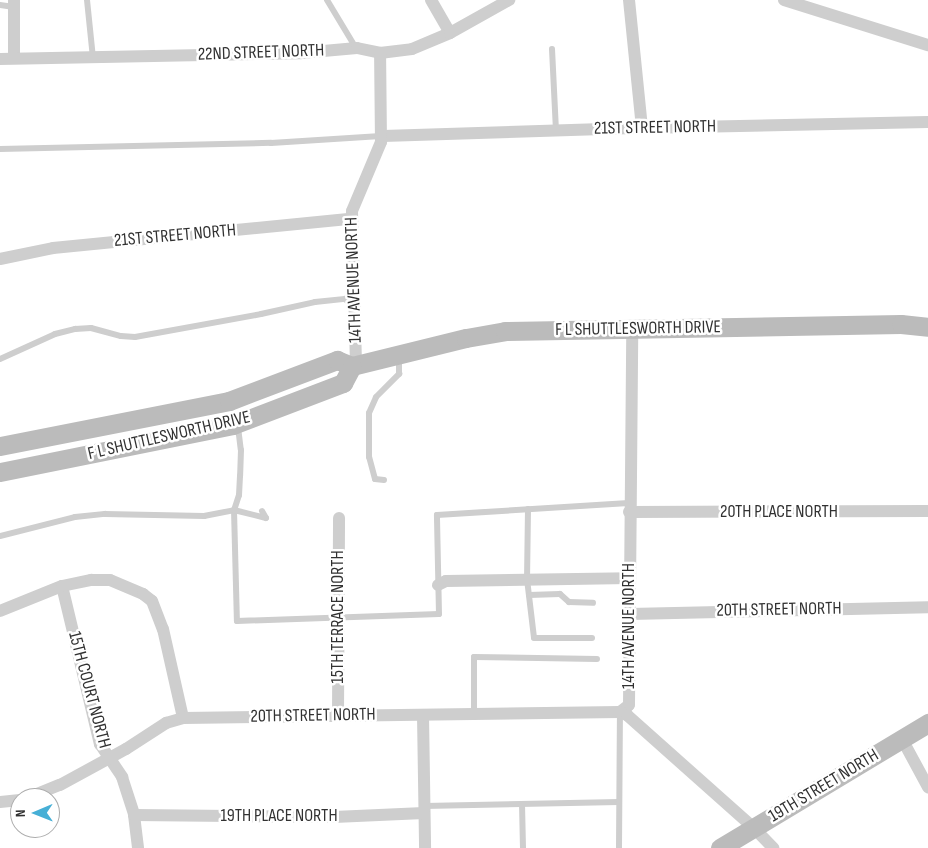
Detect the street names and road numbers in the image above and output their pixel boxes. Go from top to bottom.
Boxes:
street label: 22ND STREET NORTH [197,40,325,66]
street label: 21ST STREET NORTH [594,116,716,140]
street label: 14TH AVENUE NORTH [341,217,367,343]
street label: 21ST STREET NORTH [113,220,237,252]
street label: F L SHUTTLESWORTH DRIVE [555,317,721,341]
street label: F L SHUTTLESWORTH DRIVE [86,407,252,465]
street label: 20TH PLACE NORTH [720,501,838,523]
street label: 15TH TERRACE NORTH [327,550,349,684]
street label: 14TH AVENUE NORTH [618,563,640,689]
street label: 20TH STREET NORTH [716,598,842,622]
street label: 15TH COURT NORTH [63,629,115,751]
street label: 20TH STREET NORTH [250,704,376,728]
street label: 19TH STREET NORTH [765,745,883,827]
street label: 19TH PLACE NORTH [220,805,338,827]

